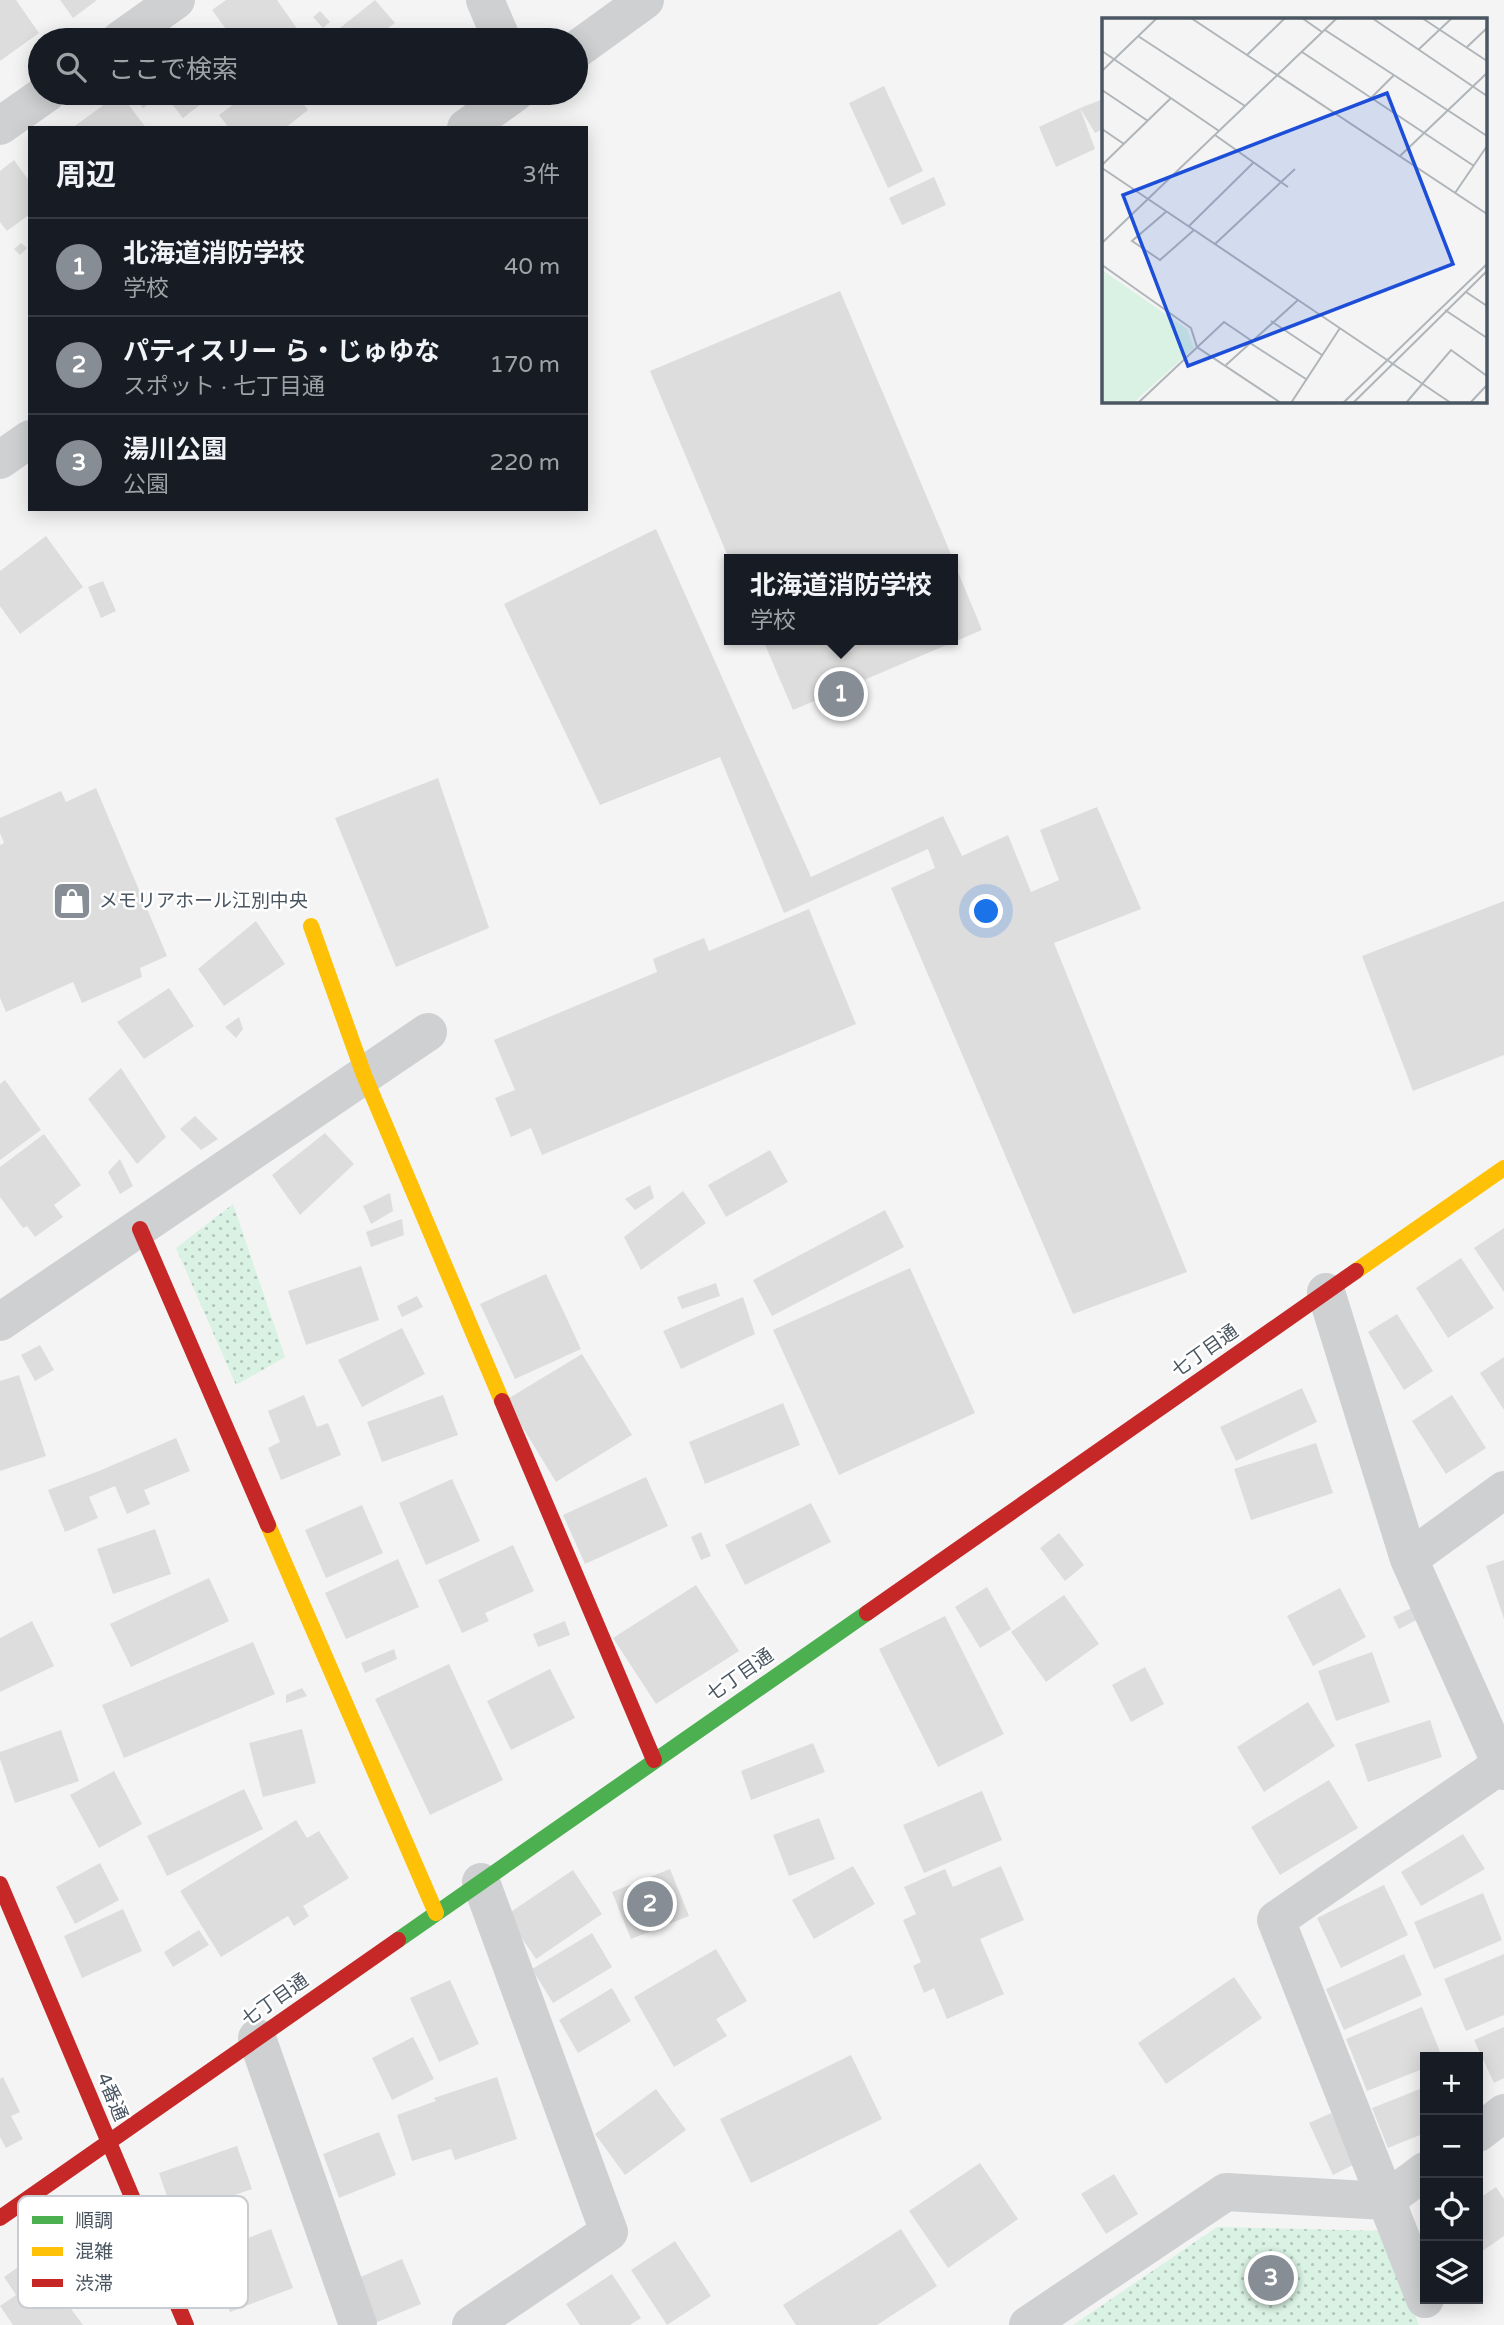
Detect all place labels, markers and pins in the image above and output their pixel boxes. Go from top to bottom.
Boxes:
pin: 1 [818,668,864,720]
shop icon: メモリアホール江別中央 [51,880,93,922]
place label: メモリアホール江別中央 [99,890,308,912]
pin: 2 [627,1878,673,1930]
pin: 3 [1248,2252,1294,2304]

